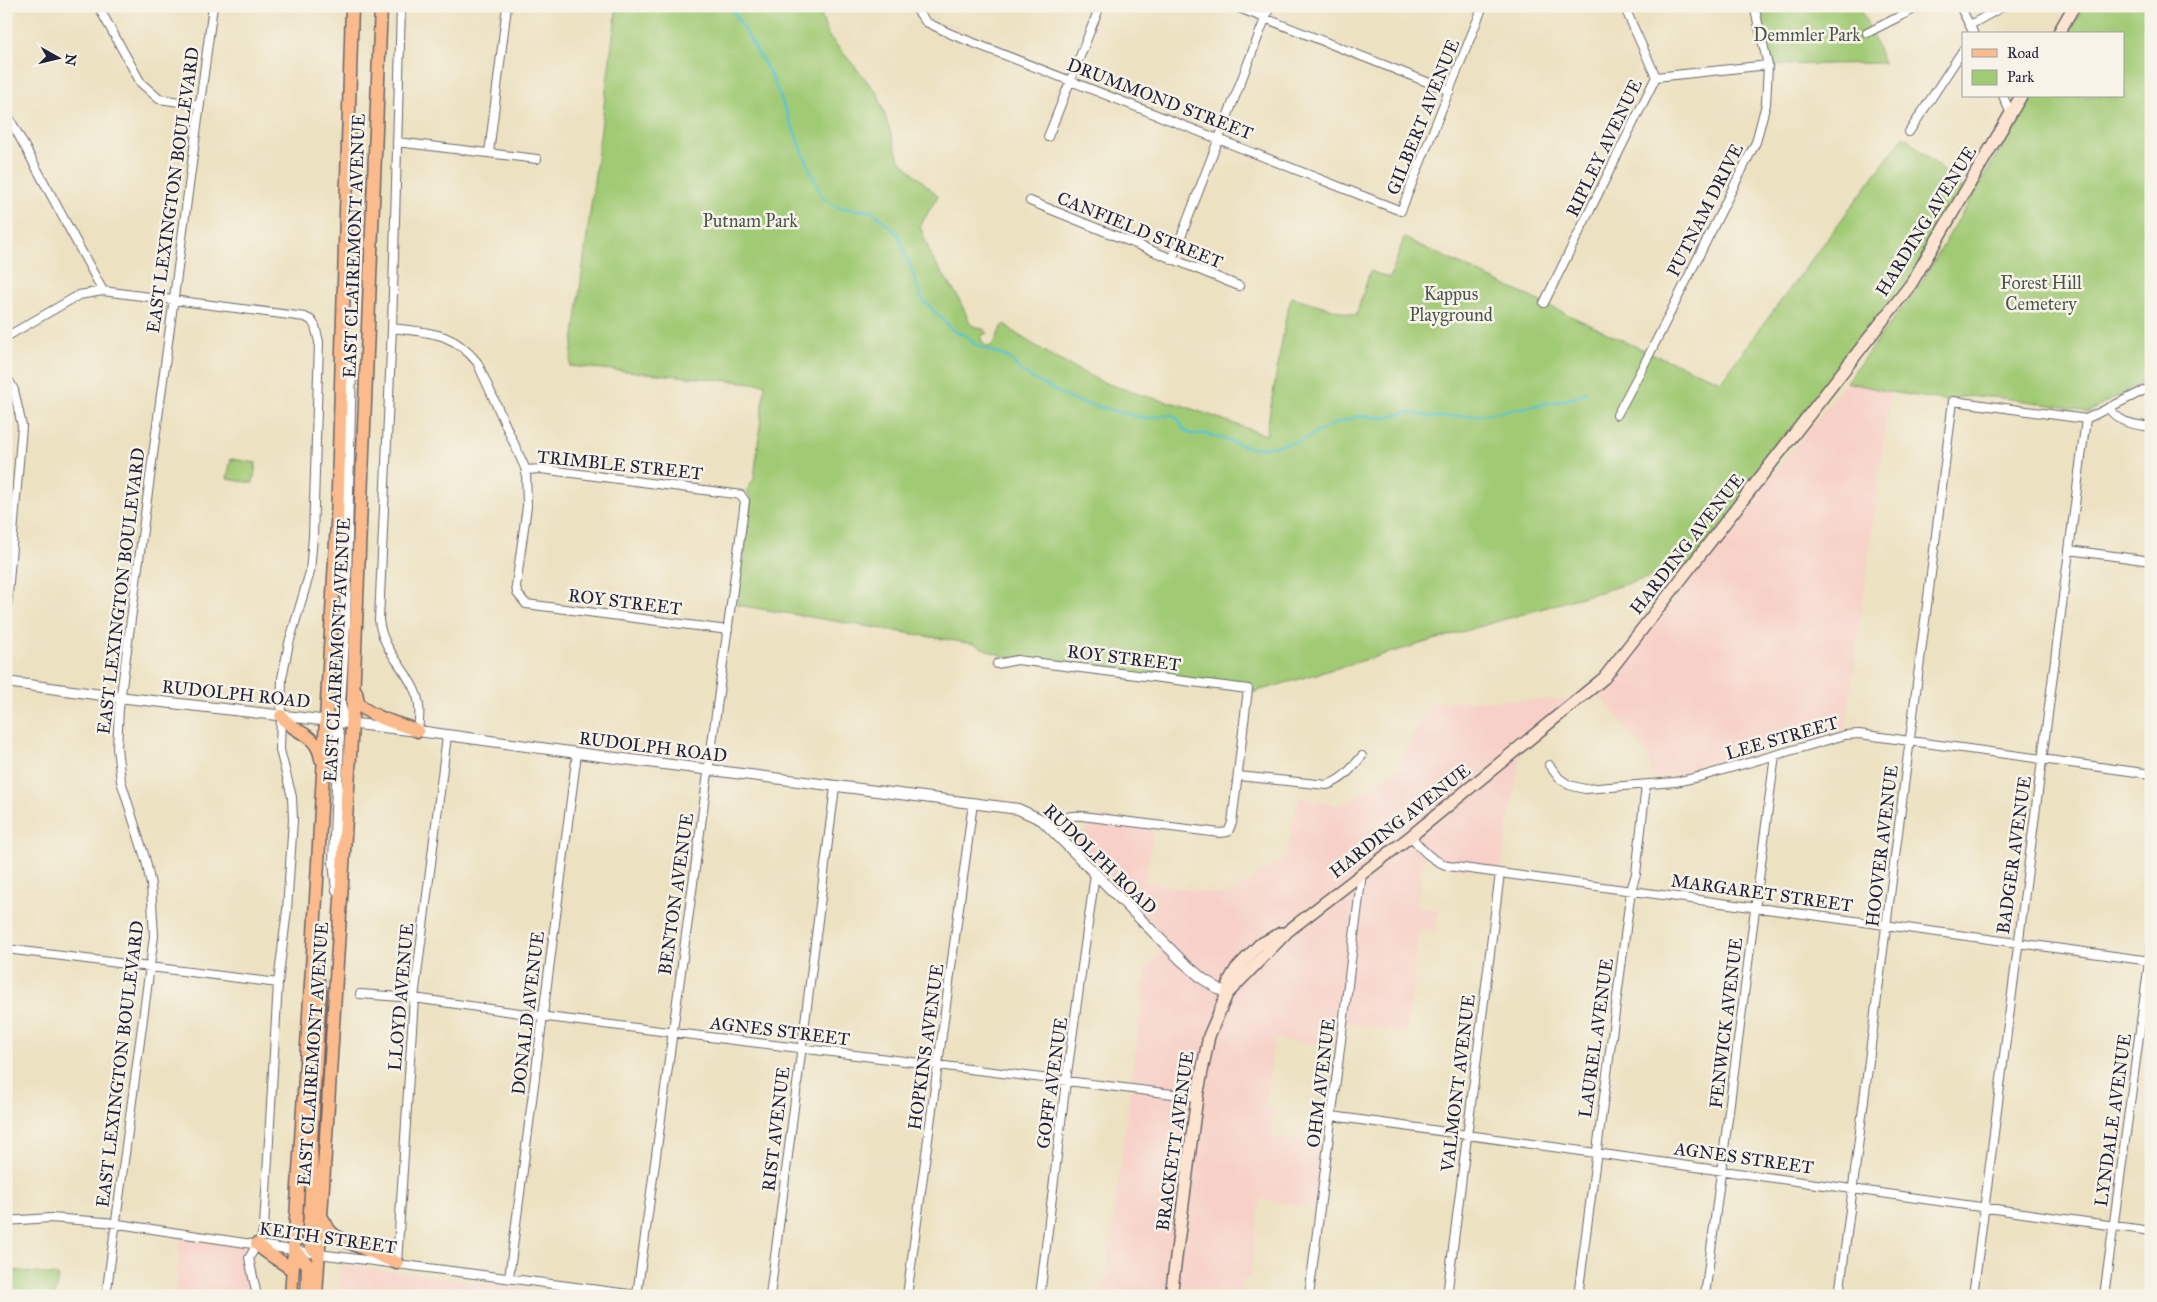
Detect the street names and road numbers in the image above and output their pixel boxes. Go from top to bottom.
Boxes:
street label: GILBERT AVENUE [1382,36,1464,198]
street label: EAST LEXINGTON BOULEVARD [142,46,204,334]
street label: DRUMMOND STREET [1064,53,1256,145]
street label: RIPLEY AVENUE [1561,75,1647,221]
street label: EAST CLAIREMONT AVENUE [338,113,370,379]
street label: PUTNAM DRIVE [1662,140,1748,280]
street label: HARDING AVENUE [1871,142,1981,300]
street label: CANFIELD STREET [1054,187,1226,273]
street label: TRIMBLE STREET [536,445,704,485]
street label: EAST LEXINGTON BOULEVARD [92,446,150,736]
street label: HARDING AVENUE [1625,469,1749,619]
street label: EAST CLAIREMONT AVENUE [319,517,355,783]
street label: ROY STREET [567,584,683,620]
street label: ROY STREET [1066,640,1182,676]
street label: RUDOLPH ROAD [161,675,311,713]
street label: LEE STREET [1723,711,1841,765]
street label: RUDOLPH ROAD [578,727,728,767]
street label: HARDING AVENUE [1325,759,1475,883]
street label: HOOVER AVENUE [1861,764,1903,928]
street label: BADGER AVENUE [1992,774,2036,935]
street label: RUDOLPH ROAD [1039,799,1161,919]
street label: BENTON AVENUE [654,811,698,976]
street label: MARGARET STREET [1670,869,1854,917]
street label: EAST LEXINGTON BOULEVARD [91,919,149,1209]
street label: EAST CLAIREMONT AVENUE [293,921,333,1187]
street label: LLOYD AVENUE [384,922,418,1072]
street label: DONALD AVENUE [507,930,549,1096]
street label: FENWICK AVENUE [1705,936,1747,1110]
street label: LAUREL AVENUE [1574,957,1618,1119]
street label: HOPKINS AVENUE [903,962,949,1132]
street label: VALMONT AVENUE [1436,993,1480,1174]
street label: AGNES STREET [708,1011,851,1050]
street label: GOFF AVENUE [1032,1016,1072,1150]
street label: OHM AVENUE [1302,1017,1340,1149]
street label: LYNDALE AVENUE [2090,1032,2136,1208]
street label: BRACKETT AVENUE [1151,1050,1199,1232]
street label: RIST AVENUE [757,1065,795,1193]
street label: AGNES STREET [1672,1137,1815,1179]
street label: KEITH STREET [258,1217,398,1259]

